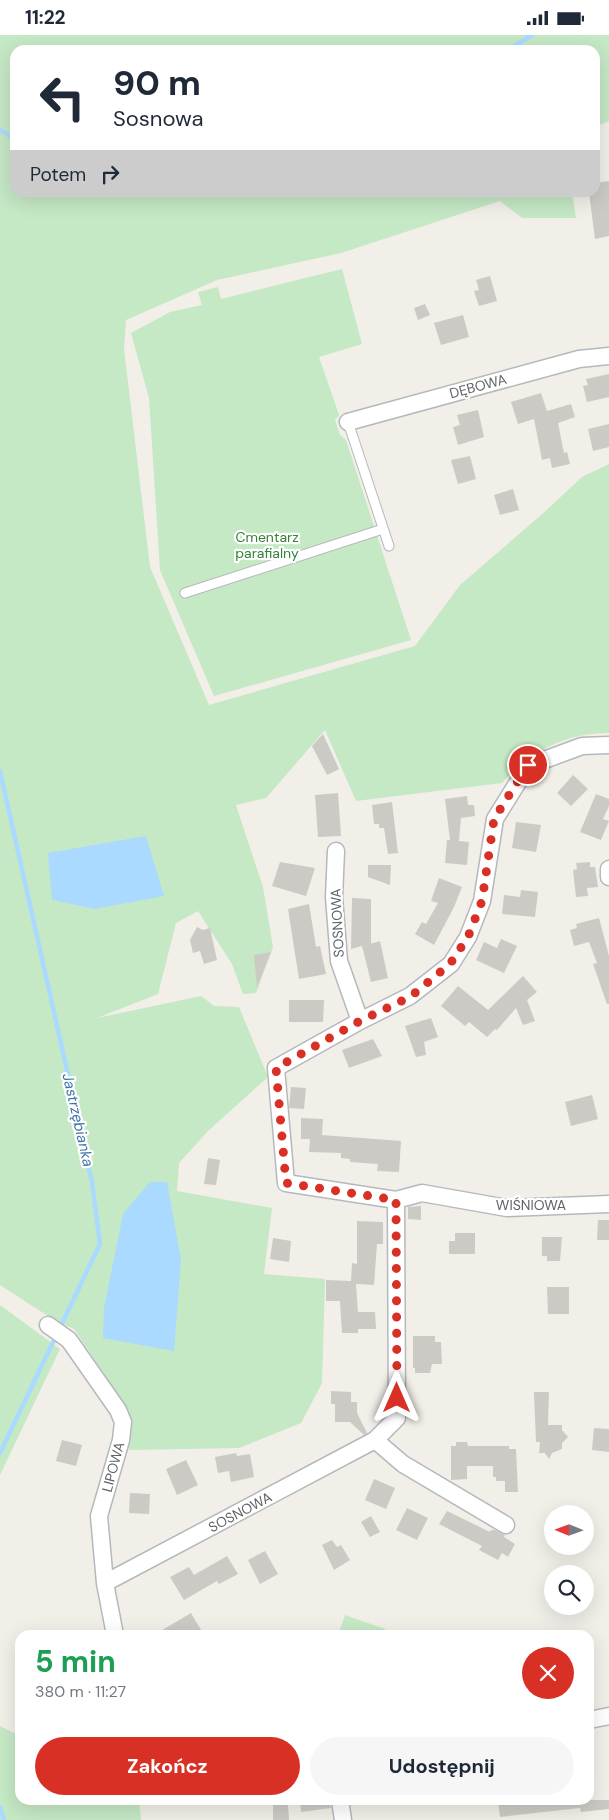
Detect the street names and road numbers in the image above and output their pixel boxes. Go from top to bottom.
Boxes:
street label: DĘBOWA [447,370,509,402]
street label: SOSNOWA [326,888,348,958]
street label: WIŚNIOWA [496,1196,566,1214]
street label: LIPOWA [98,1440,128,1494]
street label: SOSNOWA [205,1488,275,1536]

